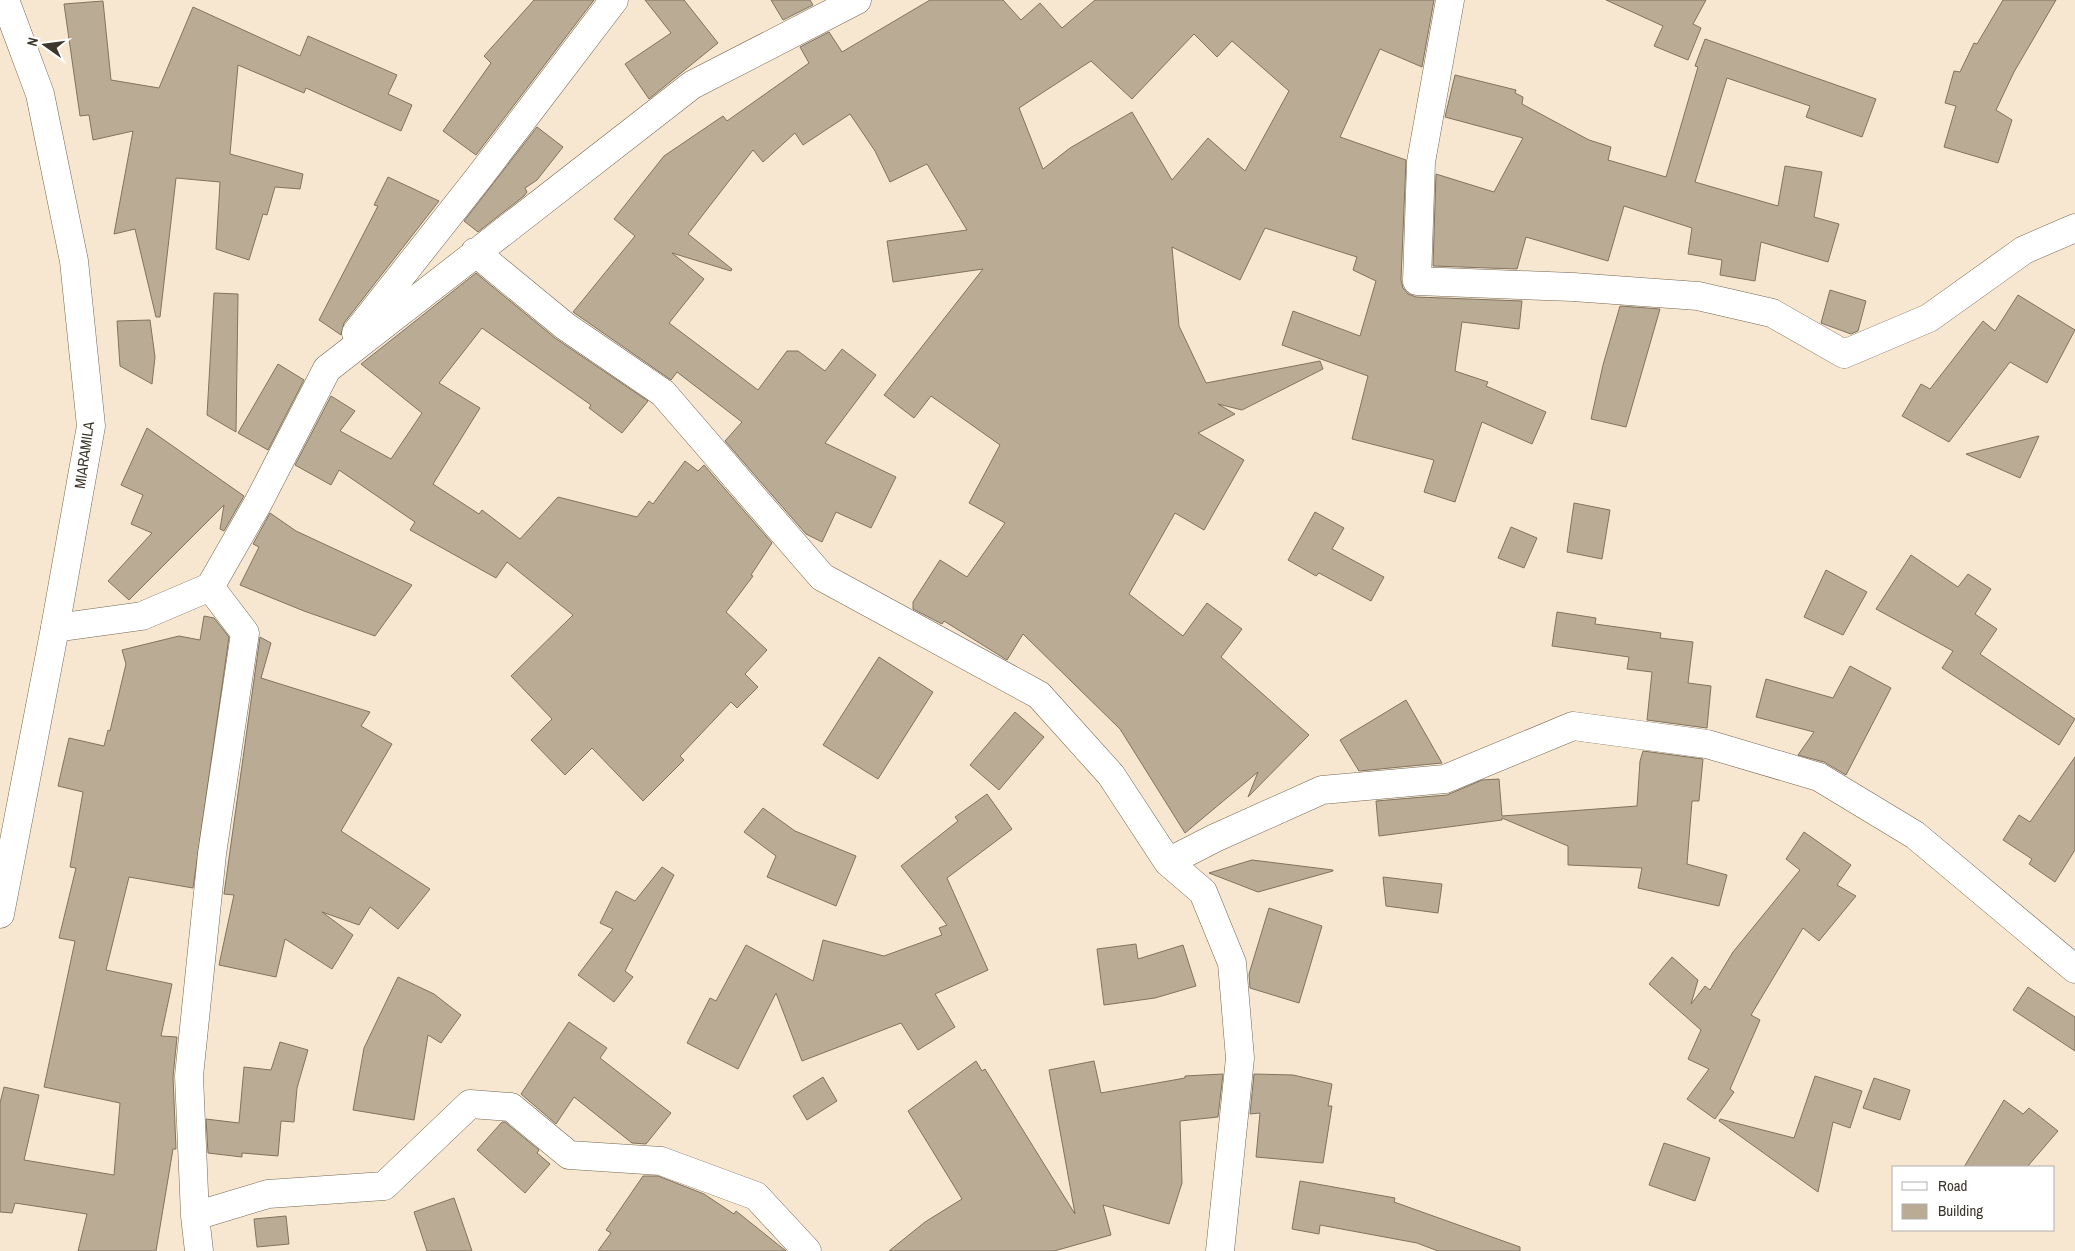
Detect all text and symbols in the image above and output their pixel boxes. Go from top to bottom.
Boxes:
north arrow [20,20,70,70]
text: N [23,36,42,48]
street label: MIARAMILA [69,419,99,490]
legend [1892,1166,2055,1231]
text: Road [1938,1175,1967,1196]
text: Building [1938,1200,1983,1221]

